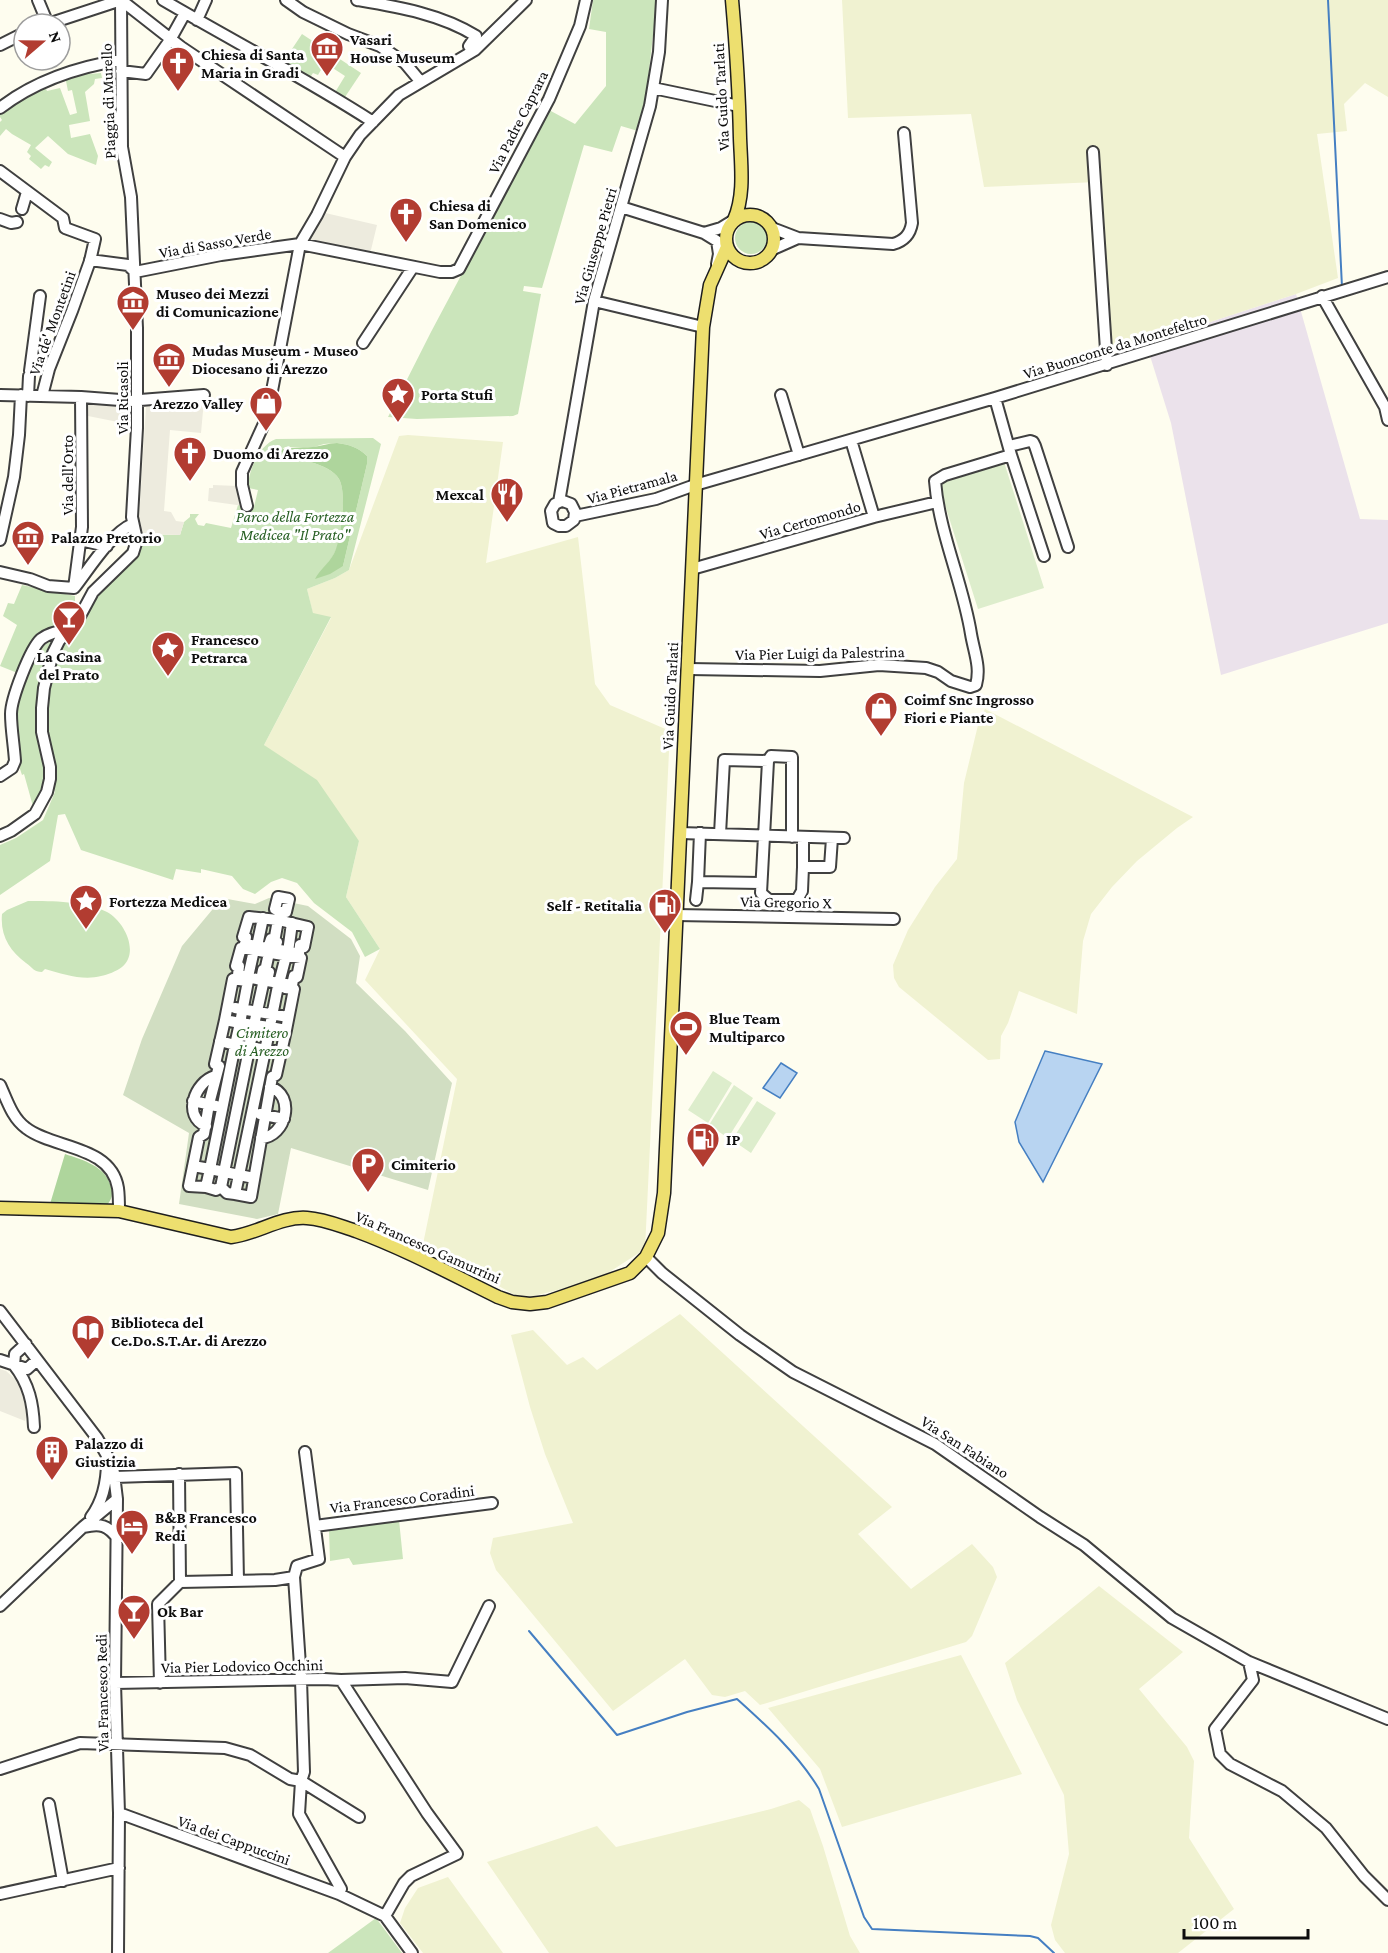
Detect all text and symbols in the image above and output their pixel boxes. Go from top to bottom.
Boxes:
north arrow [12,12,72,72]
text: N [46,29,66,45]
museum icon: Vasari House Museum [309,30,345,77]
place label: Vasari House Museum [349,31,455,66]
street label: Piaggia di Murello [97,43,120,159]
street label: Via Guido Tarlati [710,43,732,151]
church icon: Chiesa di Santa Maria in Gradi [160,45,196,92]
place label: Chiesa di Santa Maria in Gradi [201,46,305,81]
street label: Via Padre Caprara [485,67,552,177]
street label: Via Giuseppe Pietri [570,186,621,307]
church icon: Chiesa di San Domenico [388,196,424,243]
place label: Chiesa di San Domenico [429,197,527,232]
street label: Via di Sasso Verde [158,225,272,261]
street label: Via de' Montetini [25,268,79,378]
museum icon: Museo dei Mezzi di Comunicazione [115,284,151,331]
place label: Museo dei Mezzi di Comunicazione [156,285,279,320]
street label: Via Buonconte da Montefeltro [1021,310,1209,382]
museum icon: Mudas Museum - Museo Diocesano di Arezzo [151,341,187,388]
place label: Mudas Museum - Museo Diocesano di Arezzo [192,342,358,377]
street label: Via Ricasoli [114,361,131,435]
place icon: Porta Stufi [380,376,416,423]
shop icon: Arezzo Valley [248,385,284,432]
place label: Porta Stufi [421,386,494,403]
place label: Arezzo Valley [152,395,243,412]
street label: Via dell'Orto [59,435,76,515]
church icon: Duomo di Arezzo [172,435,208,482]
place label: Duomo di Arezzo [213,445,329,462]
street label: Via Pietramala [585,467,680,507]
restaurant icon: Mexcal [489,476,525,523]
place label: Mexcal [436,486,484,503]
street label: Via Certomondo [757,497,863,543]
park label: Parco della Fortezza Medicea "Il Prato" [236,508,355,543]
museum icon: Palazzo Pretorio [10,519,46,566]
place label: Palazzo Pretorio [51,529,162,546]
bar icon: La Casina del Prato [51,599,87,646]
place icon: Francesco Petrarca [150,630,186,677]
place label: Francesco Petrarca [191,631,259,666]
street label: Via Guido Tarlati [659,642,681,750]
street label: Via Pier Luigi da Palestrina [735,643,906,664]
place label: La Casina del Prato [36,648,102,683]
shop icon: Coimf Snc Ingrosso Fiori e Piante [863,690,899,737]
place label: Coimf Snc Ingrosso Fiori e Piante [904,691,1034,726]
place icon: Fortezza Medicea [68,883,104,930]
fuel station icon: Self - Retitalia [647,887,683,934]
place label: Fortezza Medicea [109,893,227,910]
street label: Via Gregorio X [740,893,833,912]
place label: Self - Retitalia [547,897,642,914]
sports icon: Blue Team Multiparco [668,1009,704,1056]
place label: Blue Team Multiparco [709,1010,785,1045]
park label: Cimitero di Arezzo [235,1024,289,1059]
fuel station icon: IP [685,1121,721,1168]
place label: IP [726,1131,740,1148]
parking icon: Cimiterio [350,1146,386,1193]
place label: Cimiterio [391,1156,456,1173]
street label: Via Francesco Gamurrini [353,1207,503,1287]
library icon: Biblioteca del Ce.Do.S.T.Ar. di Arezzo [70,1313,106,1360]
place label: Biblioteca del Ce.Do.S.T.Ar. di Arezzo [111,1314,267,1349]
street label: Via San Fabiano [918,1412,1012,1482]
building icon: Palazzo di Giustizia [34,1434,70,1481]
place label: Palazzo di Giustizia [75,1435,144,1470]
street label: Via Francesco Coradini [329,1482,475,1516]
hotel icon: B&B Francesco Redi [114,1508,150,1555]
place label: B&B Francesco Redi [155,1509,257,1544]
bar icon: Ok Bar [116,1593,152,1640]
place label: Ok Bar [157,1603,204,1620]
street label: Via Francesco Redi [92,1634,112,1752]
street label: Via Pier Lodovico Occhini [161,1656,323,1676]
street label: Via dei Cappuccini [175,1812,292,1869]
scale bar [1184,1902,1308,1940]
text: 100 m [1193,1913,1238,1933]

